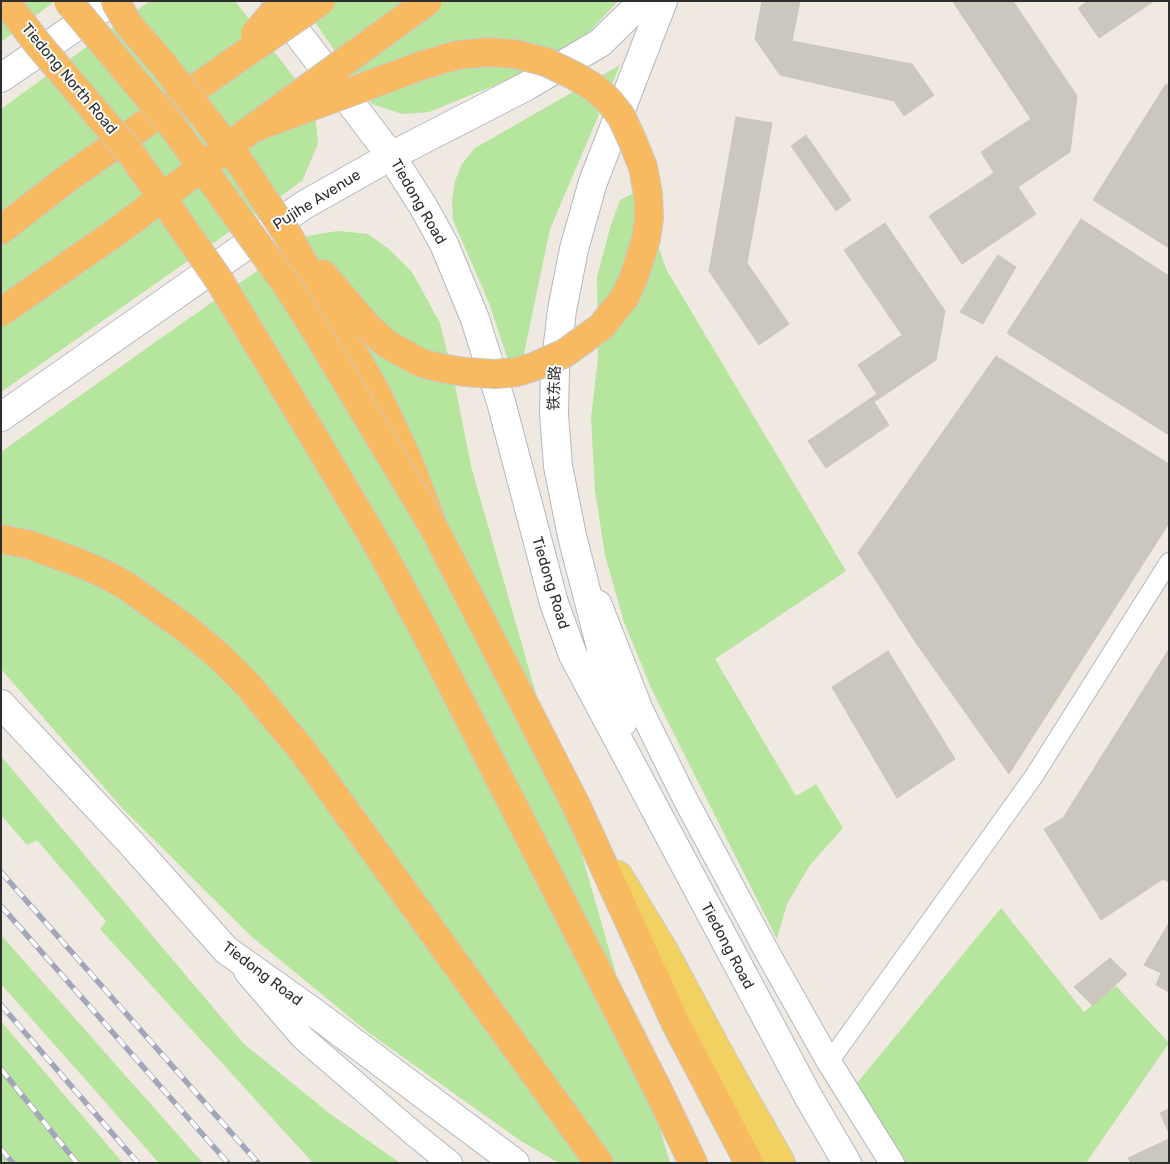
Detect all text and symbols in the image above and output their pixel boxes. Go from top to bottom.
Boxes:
street label: Tiedong North Road [17,20,121,138]
street label: Tiedong Road [386,156,450,248]
street label: Pujihe Avenue [270,166,364,234]
street label: 铁东路 [545,365,565,411]
street label: Tiedong Road [527,535,573,631]
street label: Tiedong Road [697,900,757,992]
street label: Tiedong Road [218,938,306,1010]

